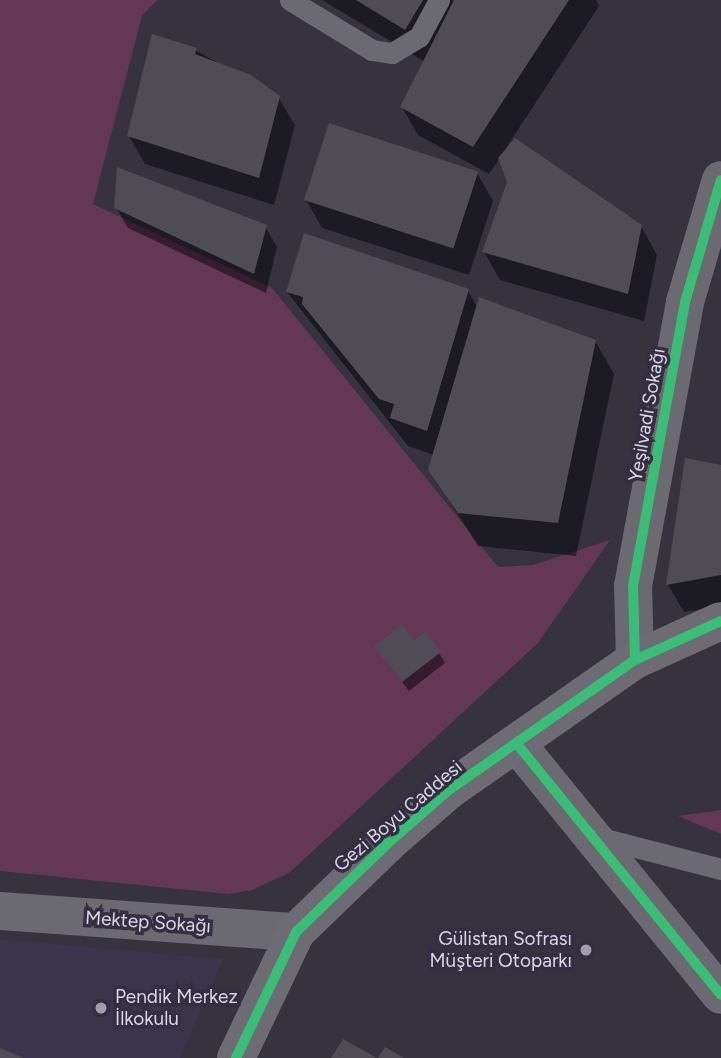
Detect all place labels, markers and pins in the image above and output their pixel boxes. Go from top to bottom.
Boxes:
place label: Gülistan Sofrası Müşteri Otoparkı [430,928,572,972]
marker: Gülistan Sofrası Müşteri Otoparkı [578,942,594,958]
place label: Pendik Merkez İlkokulu [115,986,238,1030]
marker: Pendik Merkez İlkokulu [93,1000,109,1016]

